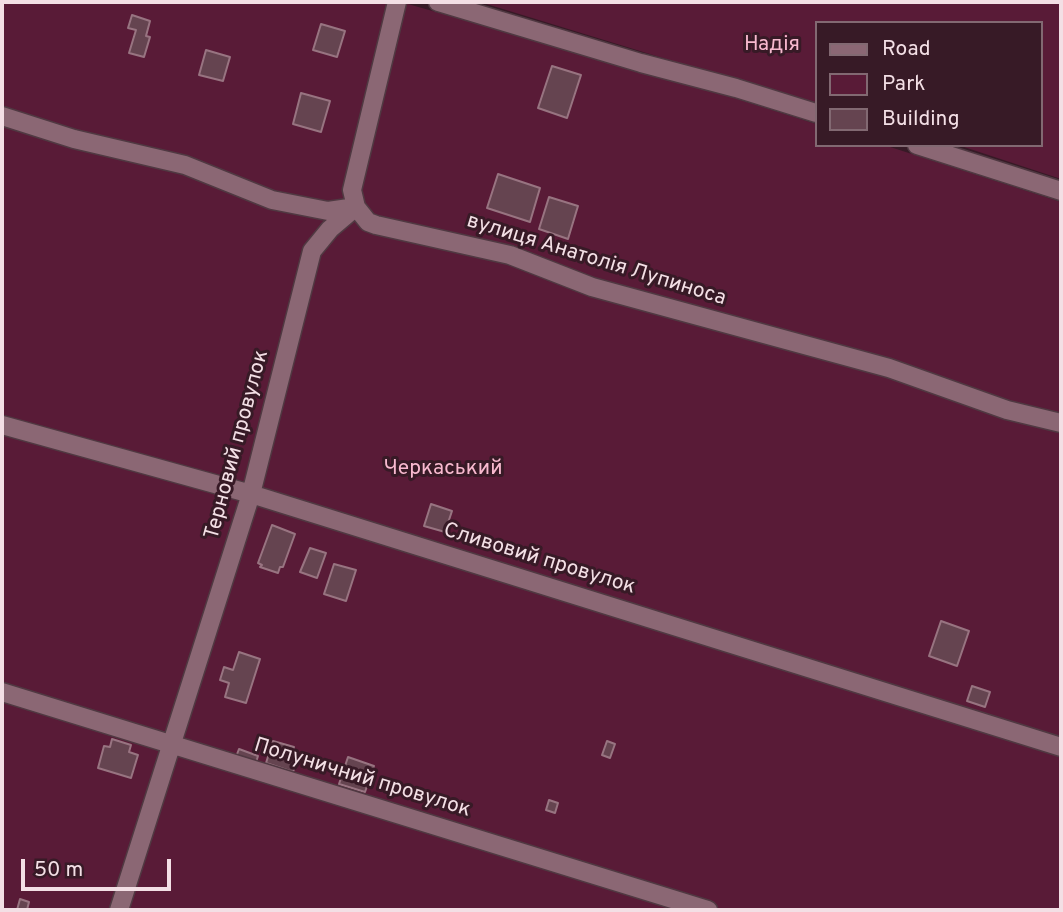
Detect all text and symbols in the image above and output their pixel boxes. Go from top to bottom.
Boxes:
legend [814,21,1042,147]
park label: Надія [744,33,800,59]
text: Road [882,36,931,63]
text: Park [882,71,925,98]
text: Building [882,106,960,133]
street label: вулиця Анатолія Лупиноса [463,210,729,312]
street label: Терновий провулок [201,348,275,542]
park label: Черкаський [383,457,503,483]
street label: Сливовий провулок [440,519,638,601]
street label: Полуничний провулок [251,734,473,824]
scale bar [24,846,175,890]
text: 50 m [34,857,83,884]

